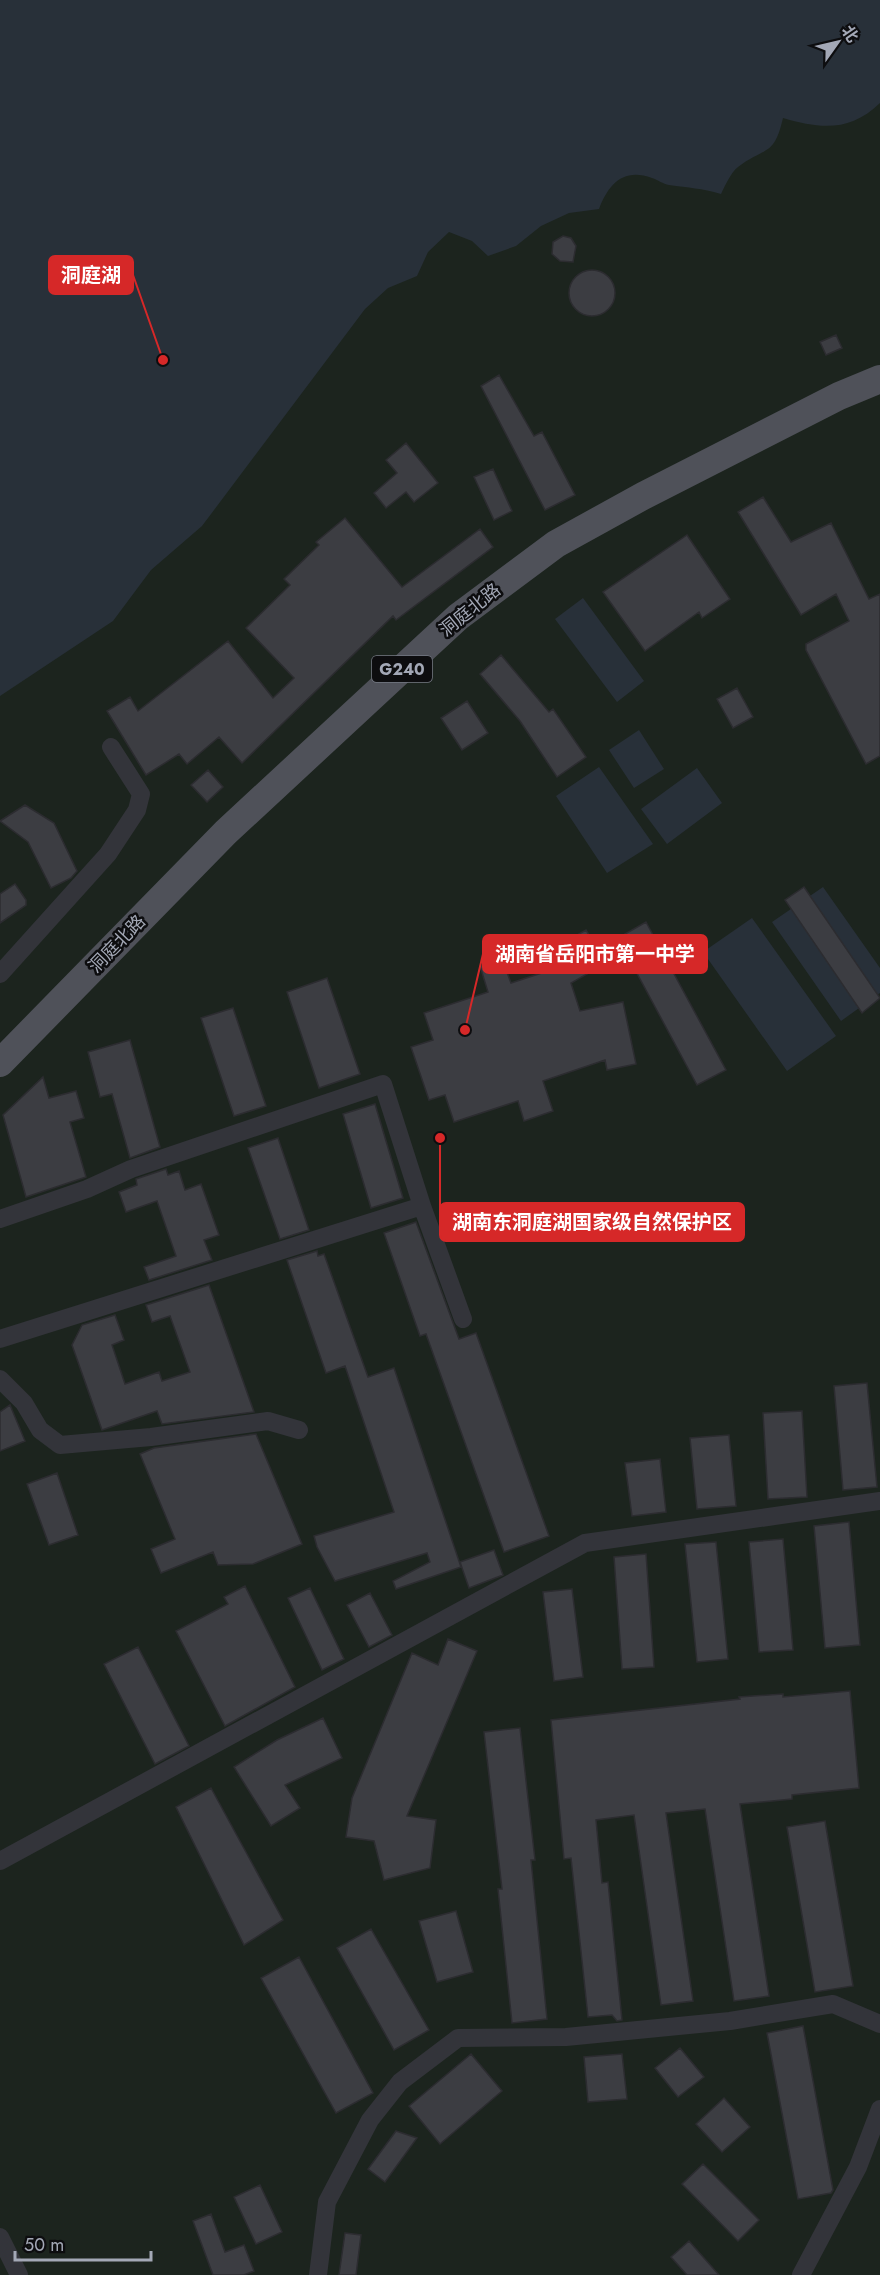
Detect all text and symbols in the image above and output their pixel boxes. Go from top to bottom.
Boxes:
north arrow [808,12,868,72]
text: 北 [836,21,864,47]
callout: 洞庭湖 [49,256,133,294]
text: 洞庭湖 [61,261,121,290]
street label: 洞庭北路 [434,577,506,643]
road number: G240 [372,656,432,682]
street label: 洞庭北路 [83,909,151,979]
callout: 湖南省岳阳市第一中学 [483,935,707,973]
text: 湖南省岳阳市第一中学 [495,940,695,969]
callout: 湖南东洞庭湖国家级自然保护区 [440,1203,744,1241]
text: 湖南东洞庭湖国家级自然保护区 [452,1208,732,1237]
scale bar [15,2224,152,2262]
text: 50 m [24,2232,64,2258]

